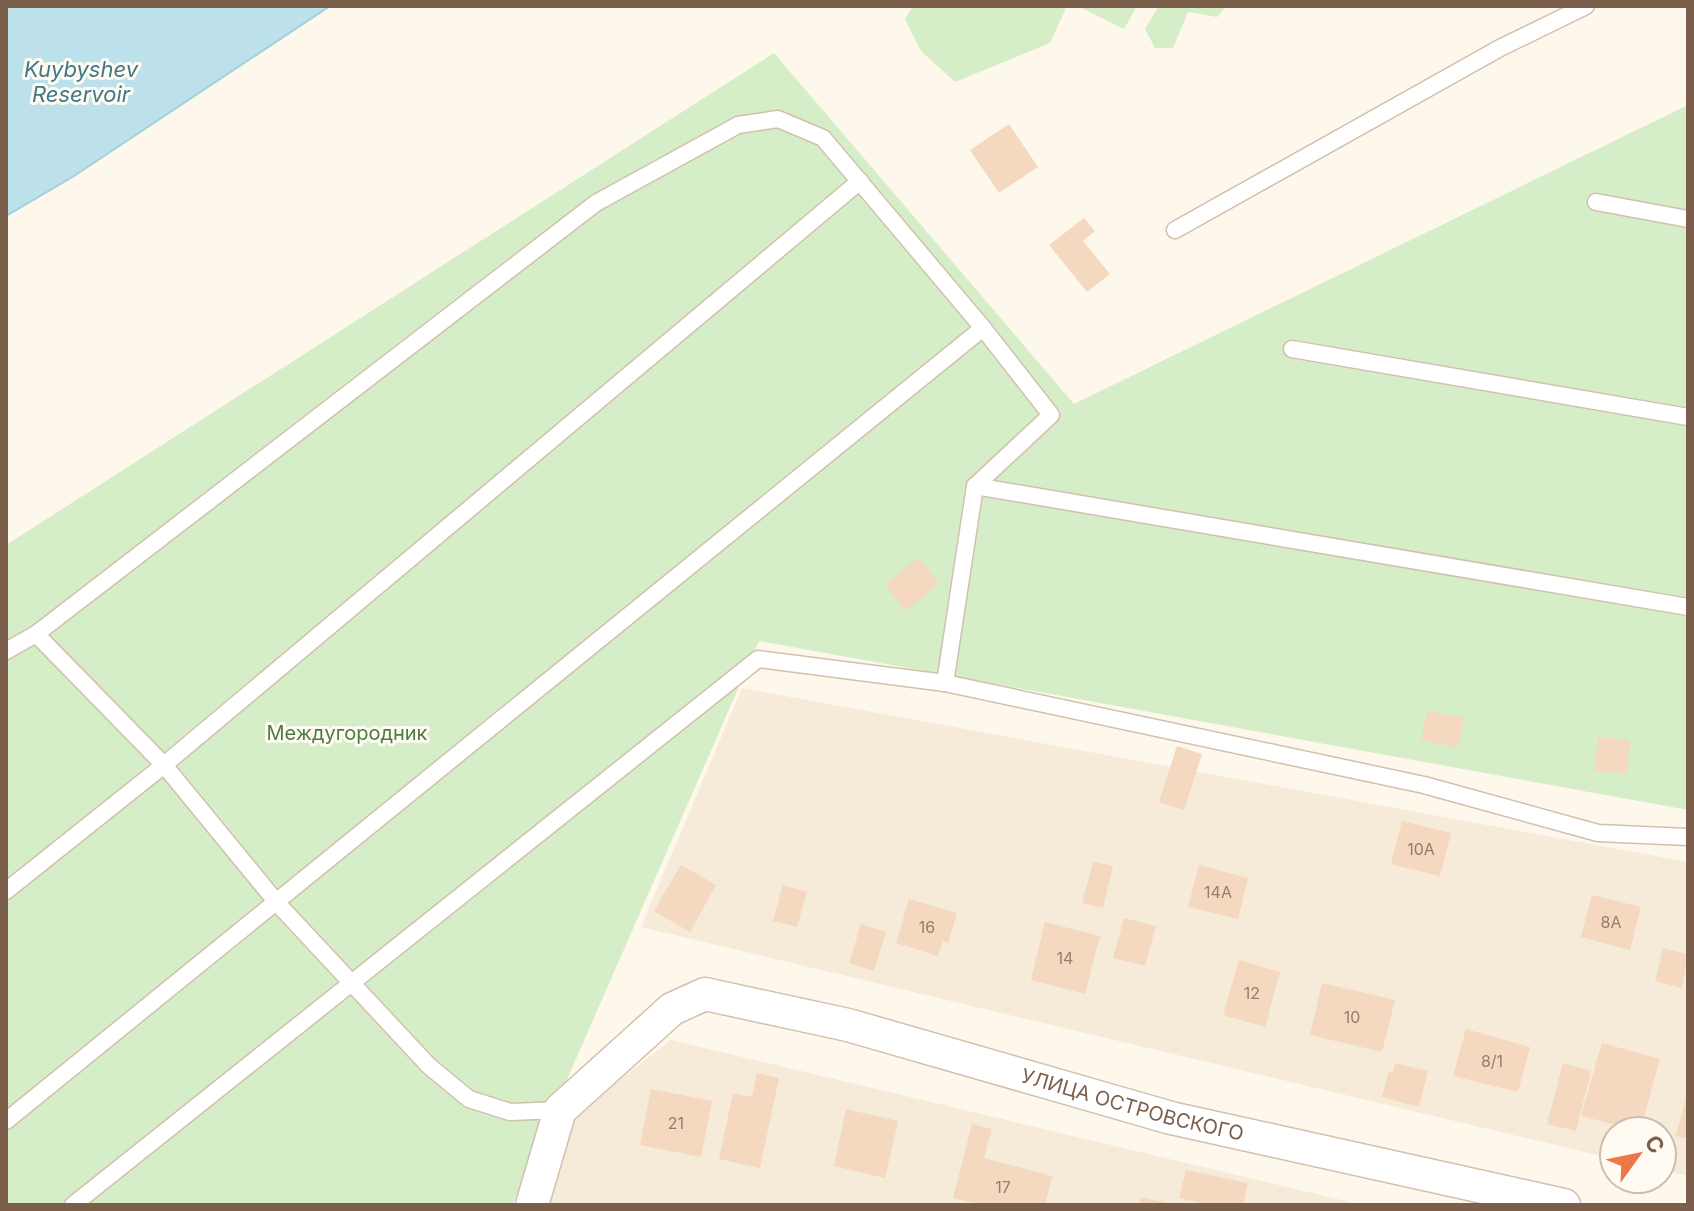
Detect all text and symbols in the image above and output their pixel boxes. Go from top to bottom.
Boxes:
water label: Kuybyshev Reservoir [24,56,139,107]
park label: Междугородник [267,721,428,745]
house number: 10А [1407,839,1435,859]
house number: 14А [1204,882,1232,902]
house number: 8А [1601,912,1621,932]
house number: 16 [919,917,935,937]
house number: 14 [1057,948,1073,968]
house number: 12 [1244,983,1260,1003]
house number: 10 [1344,1007,1360,1027]
house number: 8/1 [1481,1051,1503,1071]
street label: УЛИЦА ОСТРОВСКОГО [1018,1064,1246,1146]
house number: 21 [668,1113,684,1133]
north arrow [1598,1115,1678,1195]
text: С [1639,1130,1670,1158]
house number: 17 [995,1177,1011,1197]

